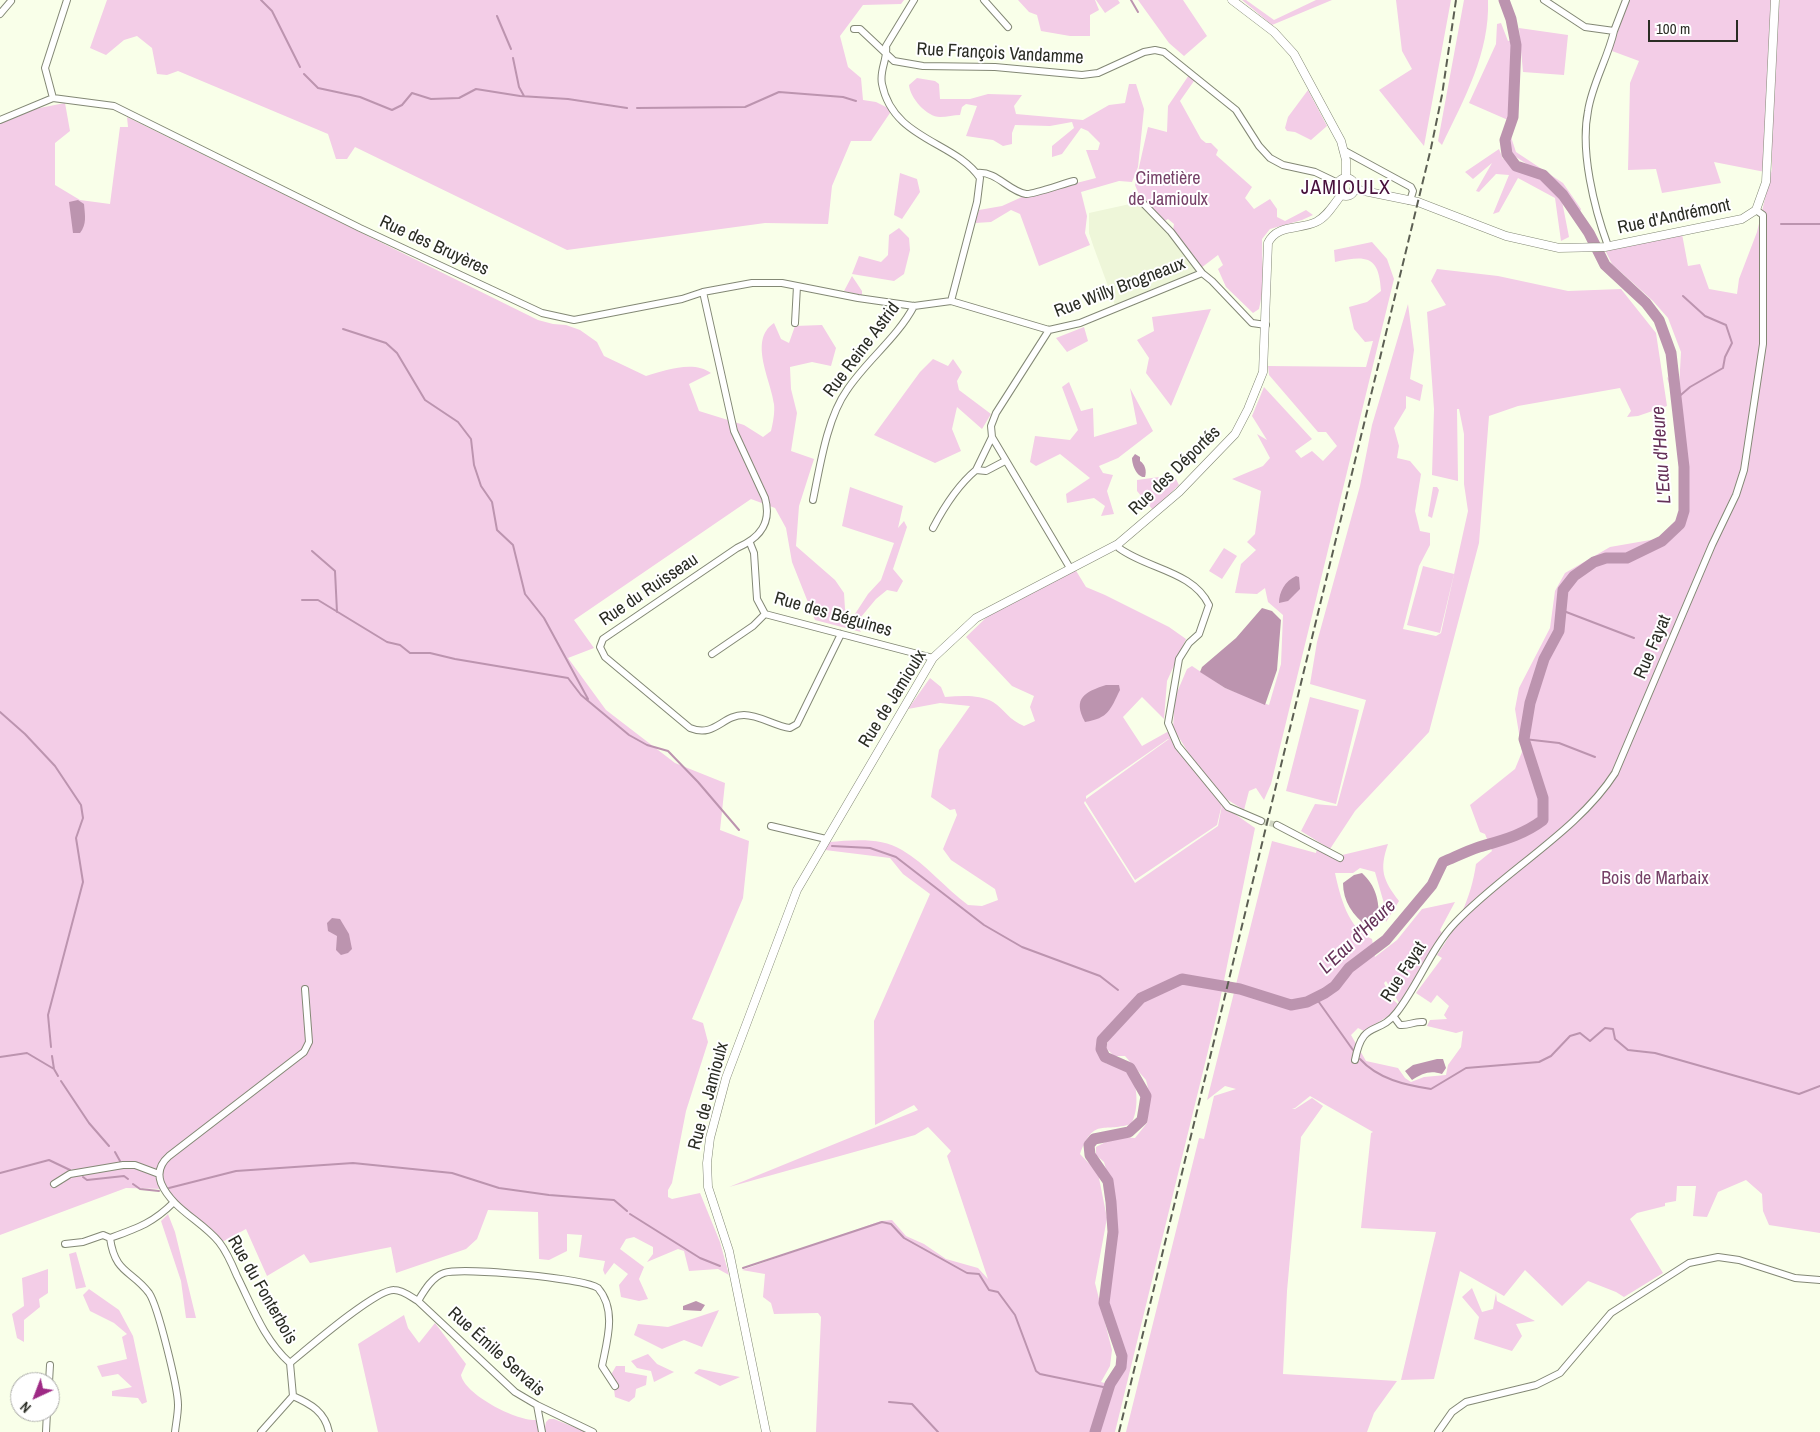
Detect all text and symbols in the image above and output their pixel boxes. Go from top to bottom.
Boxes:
scale bar [1650,10,1740,42]
text: 100 m [1656,18,1690,39]
street label: Rue François Vandamme [916,39,1084,69]
park label: Cimetière de Jamioulx [1128,168,1208,210]
district label: JAMIOULX [1300,177,1392,201]
street label: Rue d'Andrémont [1616,195,1732,239]
street label: Rue des Bruyères [376,211,492,281]
street label: Rue Willy Brogneaux [1051,253,1189,323]
street label: Rue Reine Astrid [819,298,905,402]
water label: L'Eau d'Heure [1647,405,1677,505]
street label: Rue des Déportés [1125,422,1225,520]
street label: Rue du Ruisseau [596,549,702,631]
street label: Rue des Béguines [772,588,894,642]
street label: Rue Fayat [1630,612,1676,682]
street label: Rue de Jamioulx [854,646,932,752]
park label: Bois de Marbaix [1601,868,1709,890]
water label: L'Eau d'Heure [1315,895,1401,979]
street label: Rue Fayat [1377,938,1431,1006]
street label: Rue de Jamioulx [684,1040,734,1152]
street label: Rue du Fonterbois [222,1232,302,1348]
street label: Rue Émile Servais [443,1303,549,1401]
north arrow [10,1372,60,1422]
text: N [16,1398,35,1417]

